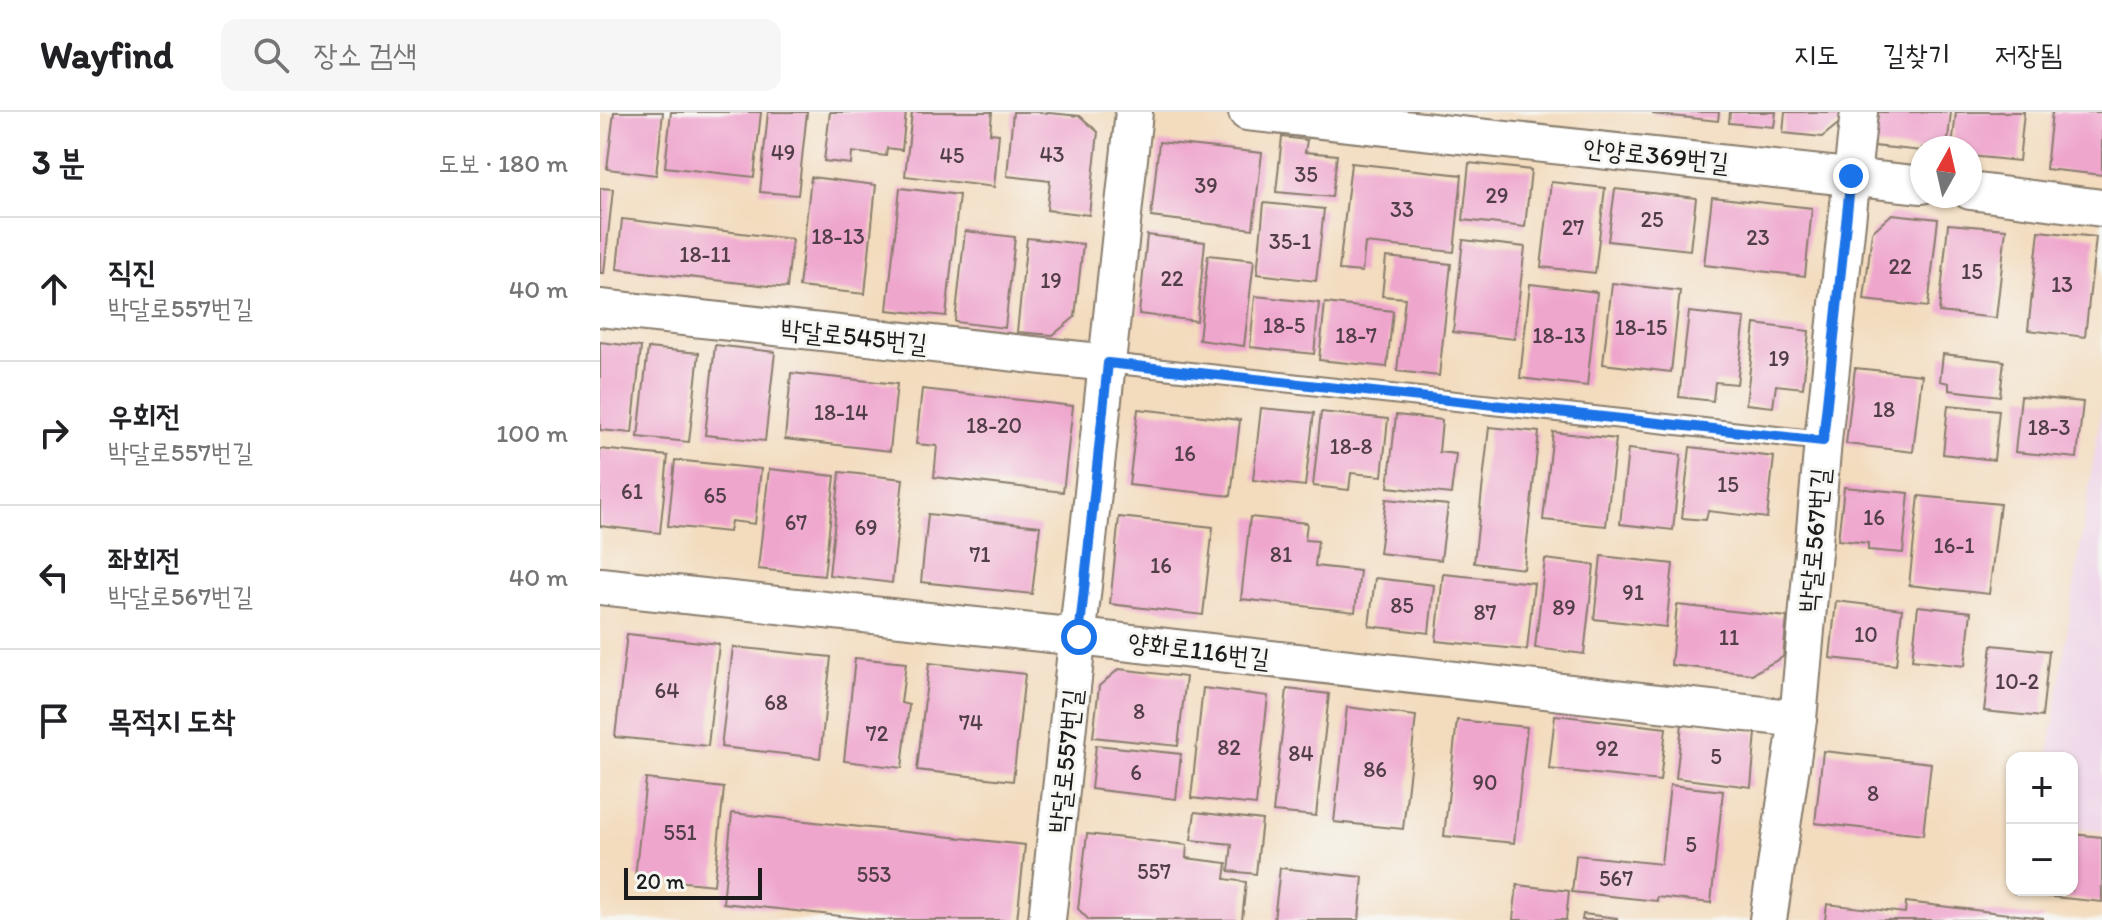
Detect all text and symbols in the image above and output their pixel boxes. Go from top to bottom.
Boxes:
search box [221,19,781,91]
text: Wayfind [40,32,173,78]
icon: search [249,33,293,77]
text: 장소 검색 [313,36,417,73]
text: 지도 [1794,37,1839,71]
text: 길찾기 [1883,37,1950,71]
text: 저장됨 [1994,37,2062,71]
street label: 안양로369번길 [1582,131,1730,179]
north arrow [1910,136,1982,208]
house number: 49 [771,139,795,166]
house number: 43 [1039,141,1065,168]
text: 3 분 [32,142,86,183]
house number: 45 [940,142,964,169]
text: 도보 · 180 m [438,147,568,179]
route end [1833,158,1869,194]
house number: 35 [1294,161,1318,188]
house number: 39 [1194,172,1218,199]
house number: 29 [1485,182,1509,209]
house number: 33 [1390,196,1414,223]
house number: 25 [1640,206,1664,233]
house number: 27 [1562,214,1584,241]
house number: 18-13 [811,223,865,250]
house number: 23 [1746,224,1770,251]
house number: 35-1 [1269,228,1311,255]
house number: 18-11 [679,241,731,268]
text: 직진 [108,253,156,290]
house number: 22 [1888,253,1912,280]
house number: 15 [1961,258,1983,285]
house number: 22 [1160,265,1184,292]
icon: ahead [32,267,76,311]
house number: 19 [1040,267,1062,294]
house number: 13 [2051,271,2073,298]
text: 40 m [509,273,568,305]
text: 박달로557번길 [108,292,253,324]
street label: 박달로545번길 [779,312,929,360]
house number: 18-5 [1263,312,1305,339]
house number: 18-15 [1615,314,1667,341]
house number: 18-7 [1335,322,1377,349]
house number: 18-13 [1532,322,1586,349]
house number: 19 [1768,345,1790,372]
house number: 18 [1873,396,1895,423]
text: 우회전 [108,397,180,434]
house number: 18-14 [814,399,868,426]
icon: right [32,411,76,455]
house number: 18-20 [966,412,1022,439]
house number: 18-3 [2027,414,2071,441]
text: 100 m [496,417,568,449]
house number: 18-8 [1329,433,1373,460]
text: 박달로557번길 [108,436,253,468]
house number: 16 [1174,440,1196,467]
street label: 박달로567번길 [1792,466,1836,614]
house number: 15 [1717,471,1739,498]
house number: 61 [621,478,643,505]
house number: 65 [703,482,727,509]
house number: 16 [1863,504,1885,531]
house number: 67 [785,509,807,536]
house number: 69 [854,514,878,541]
house number: 16-1 [1934,532,1974,559]
text: 좌회전 [108,541,180,578]
house number: 71 [969,541,991,568]
house number: 81 [1270,541,1292,568]
house number: 16 [1150,552,1172,579]
icon: left [32,555,76,599]
text: 40 m [509,561,568,593]
house number: 91 [1622,579,1644,606]
text: 박달로567번길 [108,580,253,612]
house number: 85 [1390,592,1414,619]
house number: 89 [1552,594,1576,621]
house number: 87 [1474,599,1497,626]
route start [1061,619,1097,655]
house number: 10 [1854,621,1878,648]
house number: 11 [1719,624,1739,651]
street label: 양화로116번길 [1126,625,1272,675]
house number: 10-2 [1995,668,2040,695]
house number: 64 [655,677,679,704]
street label: 박달로557번길 [1042,687,1088,835]
house number: 68 [764,689,788,716]
house number: 8 [1133,698,1145,725]
icon: arrive [32,699,76,743]
text: 목적지 도착 [108,702,235,739]
house number: 74 [959,709,983,736]
house number: 72 [866,720,889,747]
house number: 82 [1217,734,1241,761]
house number: 92 [1595,735,1619,762]
house number: 84 [1288,740,1314,767]
house number: 5 [1710,743,1722,770]
map controls [2006,752,2078,896]
button: + [2006,752,2078,824]
house number: 86 [1363,756,1387,783]
house number: 6 [1130,759,1142,786]
house number: 90 [1472,769,1498,796]
house number: 8 [1867,780,1879,807]
house number: 551 [663,819,697,846]
button: − [2006,824,2078,896]
house number: 5 [1685,831,1697,858]
house number: 557 [1137,858,1171,885]
house number: 553 [856,861,892,888]
scale bar [624,864,762,900]
house number: 567 [1599,865,1633,892]
text: 20 m [636,868,685,895]

